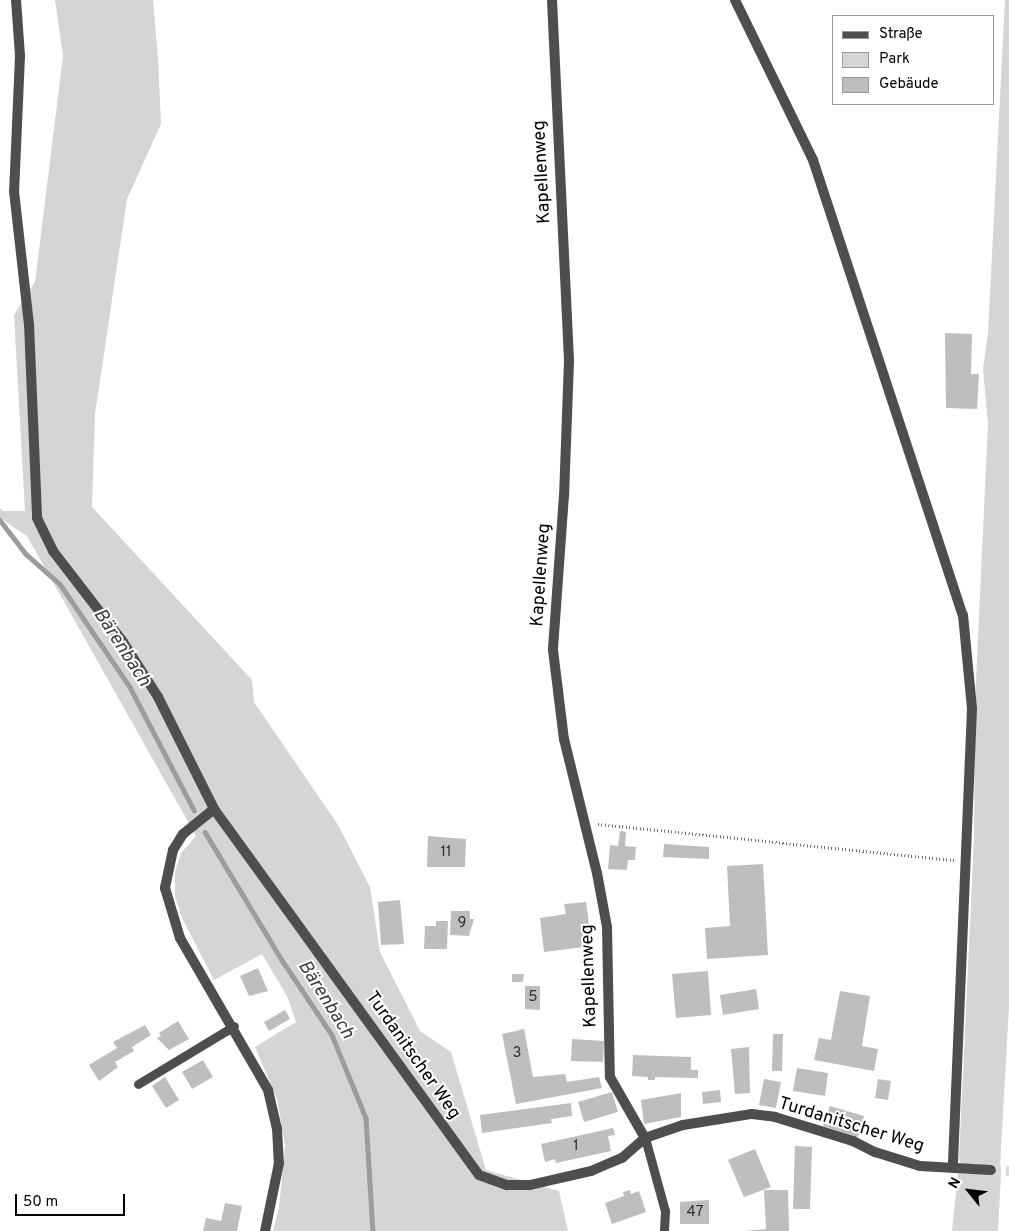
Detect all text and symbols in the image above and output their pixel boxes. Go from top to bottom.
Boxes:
legend [832,15,994,105]
text: Straße [879,25,923,44]
text: Park [879,50,910,69]
text: Gebäude [879,75,939,94]
street label: Kapellenweg [530,120,556,224]
street label: Kapellenweg [528,523,556,627]
water label: Bärenbach [87,605,155,691]
house number: 11 [440,844,452,862]
house number: 9 [458,915,466,933]
street label: Kapellenweg [577,924,603,1028]
water label: Bärenbach [292,956,358,1044]
street label: Turdanitscher Weg [360,988,464,1124]
house number: 5 [528,989,538,1007]
house number: 3 [512,1045,522,1063]
street label: Turdanitscher Weg [775,1094,927,1158]
house number: 1 [573,1138,579,1156]
north arrow [944,1166,994,1216]
text: N [946,1175,965,1192]
scale bar [18,1184,128,1216]
text: 50 m [23,1193,58,1212]
house number: 47 [687,1204,703,1222]

